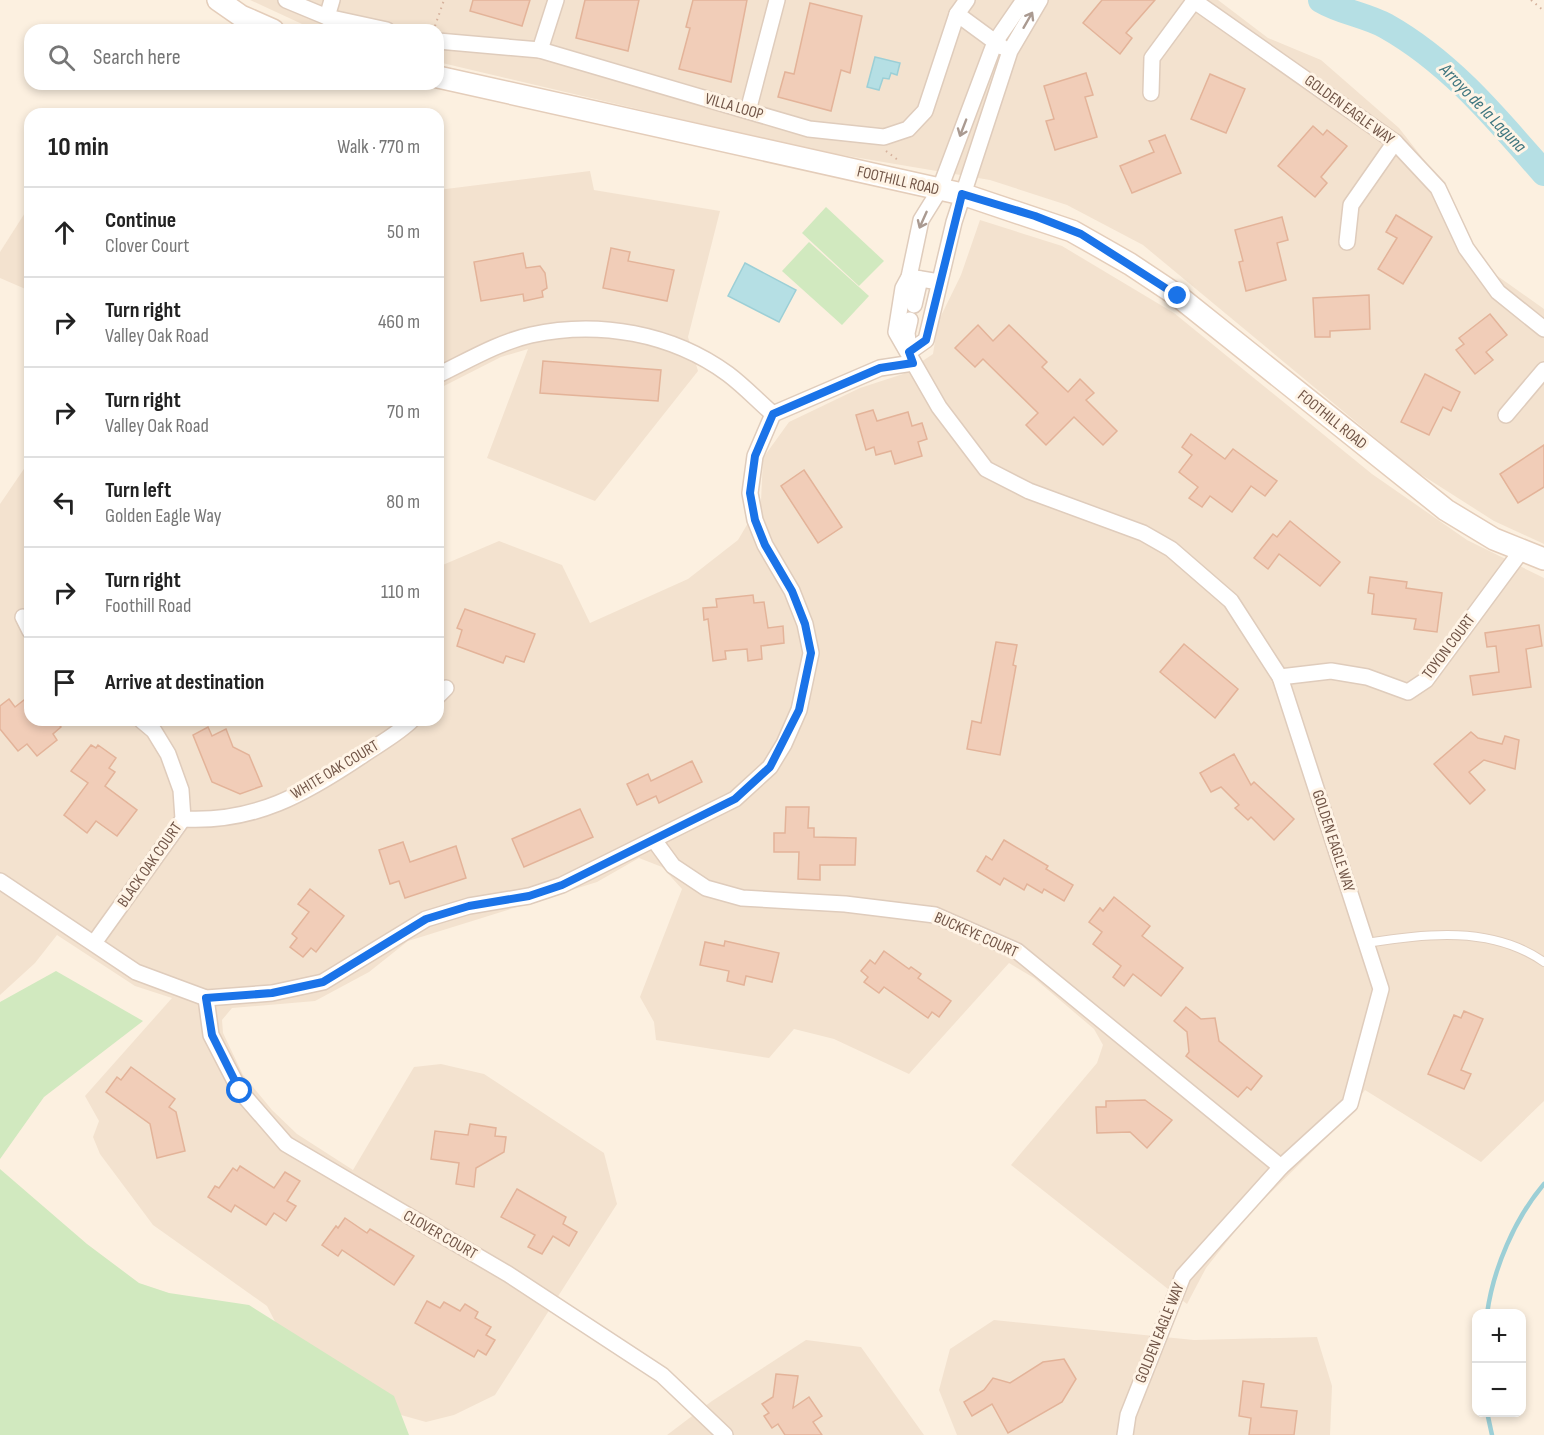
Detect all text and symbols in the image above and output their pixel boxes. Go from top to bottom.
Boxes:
one-way arrow [1022,12,1034,29]
search box [24,24,444,90]
icon: search [45,41,78,74]
text: Search here [93,44,180,71]
water label: Arroyo de la Laguna [1435,58,1531,157]
street label: GOLDEN EAGLE WAY [1300,71,1398,149]
street label: VILLA LOOP [703,90,766,124]
one-way arrow [957,118,968,137]
text: 10 min [48,132,109,163]
text: Walk · 770 m [337,135,420,159]
street label: FOOTHILL ROAD [855,162,941,200]
text: Continue [105,207,176,234]
one-way arrow [916,210,928,228]
icon: ahead [48,216,81,249]
text: 50 m [387,220,420,244]
text: Clover Court [105,234,189,258]
route end [1164,282,1190,308]
text: Turn right [105,297,181,324]
icon: right [48,306,81,339]
text: 460 m [378,310,420,334]
text: Valley Oak Road [105,324,209,348]
street label: FOOTHILL ROAD [1294,386,1371,454]
text: Turn right [105,387,181,414]
icon: right [48,396,81,429]
text: 70 m [387,400,420,424]
text: Valley Oak Road [105,414,209,438]
text: Turn left [105,477,171,504]
icon: left [48,486,81,519]
text: 80 m [386,490,420,514]
text: Golden Eagle Way [105,504,221,528]
text: Turn right [105,567,181,594]
icon: right [48,576,81,609]
text: 110 m [381,580,420,604]
text: Foothill Road [105,594,191,618]
street label: TOYON COURT [1419,611,1480,683]
icon: arrive [48,666,81,699]
text: Arrive at destination [105,669,264,696]
street label: WHITE OAK COURT [288,736,383,804]
street label: GOLDEN EAGLE WAY [1308,788,1359,895]
street label: BLACK OAK COURT [114,819,186,911]
street label: BUCKEYE COURT [931,908,1021,962]
route start [226,1077,252,1103]
street label: CLOVER COURT [400,1206,481,1264]
street label: GOLDEN EAGLE WAY [1131,1280,1189,1386]
map controls [1472,1309,1526,1417]
button: + [1472,1309,1526,1363]
button: − [1472,1363,1526,1417]

